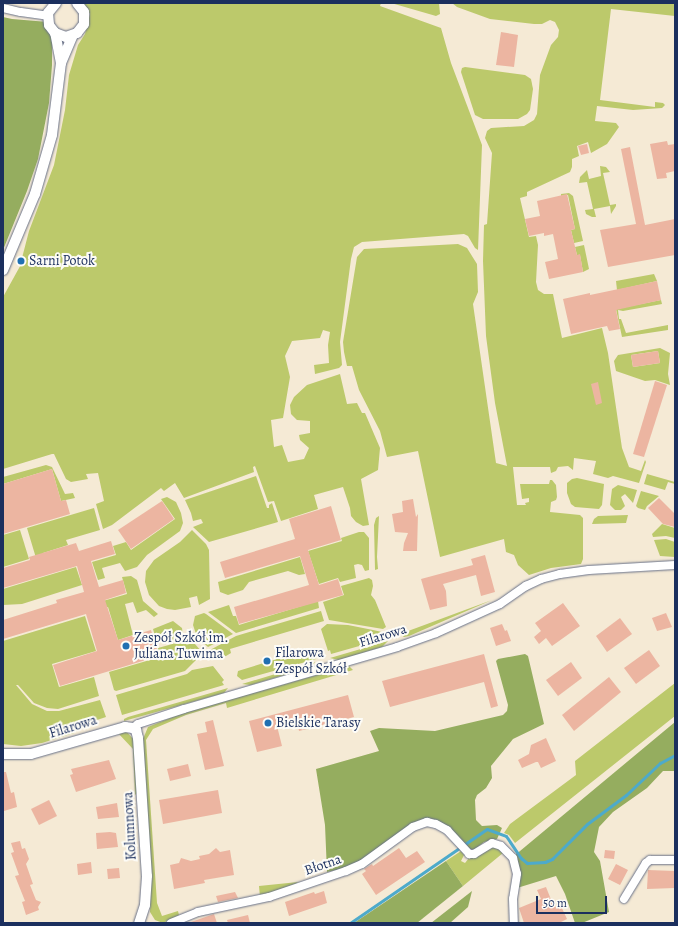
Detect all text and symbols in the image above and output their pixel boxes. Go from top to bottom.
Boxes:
place label: Sarni Potok [29,253,95,269]
marker: Sarni Potok [16,256,26,266]
street label: Filarowa [357,621,409,651]
place label: Zespół Szkół im. Juliana Tuwima [134,630,228,662]
marker: Zespół Szkół im. Juliana Tuwima [121,641,131,651]
place label: Filarowa Zespół Szkół [275,645,347,678]
marker: Filarowa Zespół Szkół [262,656,272,666]
street label: Filarowa [47,712,99,742]
place label: Bielskie Tarasy [276,715,361,731]
marker: Bielskie Tarasy [263,718,273,728]
street label: Kolumnowa [120,791,140,861]
street label: Błotna [302,851,344,879]
scale bar [538,888,609,914]
text: 50 m [543,895,567,911]

